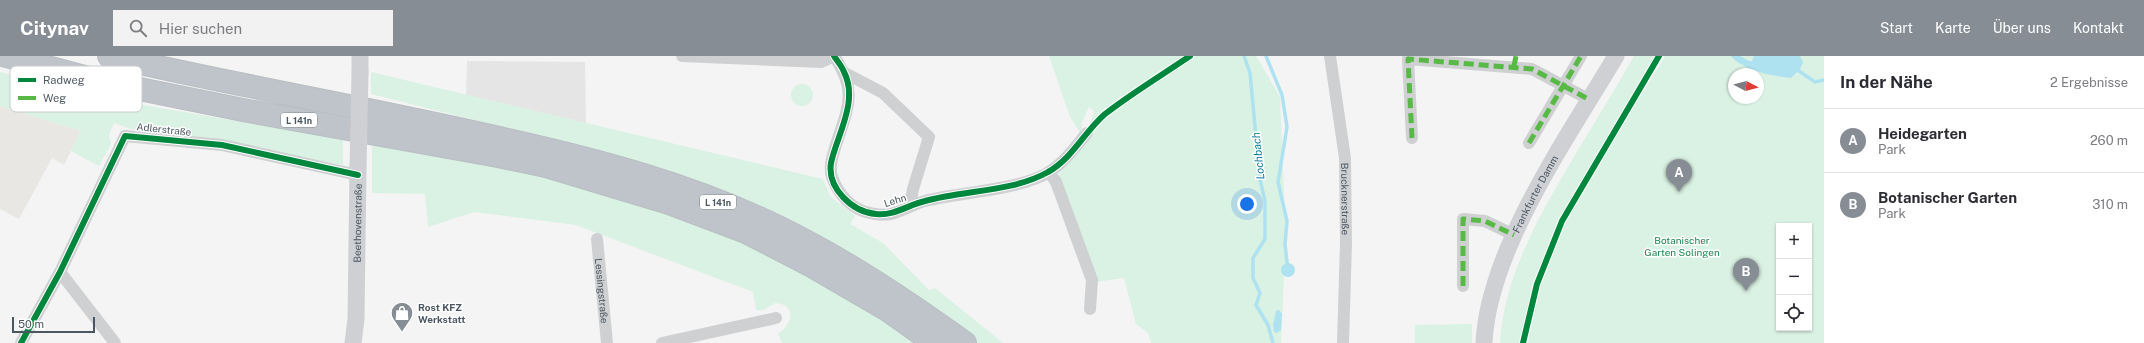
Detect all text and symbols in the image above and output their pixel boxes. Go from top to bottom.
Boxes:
search box [113,10,393,46]
text: Citynav [20,17,89,39]
icon: search [127,17,149,39]
text: Hier suchen [159,20,242,37]
text: Start [1880,20,1913,36]
text: Karte [1935,20,1971,36]
text: Über uns [1993,20,2051,36]
text: Kontakt [2073,20,2124,36]
legend [10,66,142,112]
north arrow [1728,68,1764,104]
text: In der Nähe [1840,72,1933,92]
text: Radweg [43,74,85,86]
text: 2 Ergebnisse [2050,75,2128,90]
text: Weg [43,92,66,104]
road number: L 141n [281,113,317,127]
street label: Adlerstraße [136,120,192,138]
text: Heidegarten [1878,125,1967,142]
water label: Lochbach [1250,132,1266,180]
text: A [1848,133,1858,148]
text: 260 m [2090,133,2128,148]
text: Park [1878,142,1906,157]
street label: Frankfurter Damm [1510,153,1560,234]
pin: A [1666,159,1692,192]
street label: Brucknerstraße [1339,163,1352,236]
street label: Beethovenstraße [351,183,364,263]
text: Botanischer Garten [1878,189,2017,206]
street label: Lehn [882,191,908,209]
your location [1237,194,1257,214]
road number: L 141n [700,195,736,209]
text: B [1849,197,1857,212]
text: 310 m [2092,197,2128,212]
text: Park [1878,206,1906,221]
map controls [1776,223,1812,331]
button: + [1776,223,1812,259]
park label: Botanischer Garten Solingen [1644,234,1720,258]
street label: Lessingstraße [593,258,611,324]
pin: B [1733,258,1759,291]
button: − [1776,259,1812,295]
button: locate [1776,295,1812,331]
shop icon: Rost KFZ Werkstatt [389,300,415,333]
place label: Rost KFZ Werkstatt [418,301,466,325]
scale bar [12,315,95,334]
text: 50 m [18,318,44,330]

